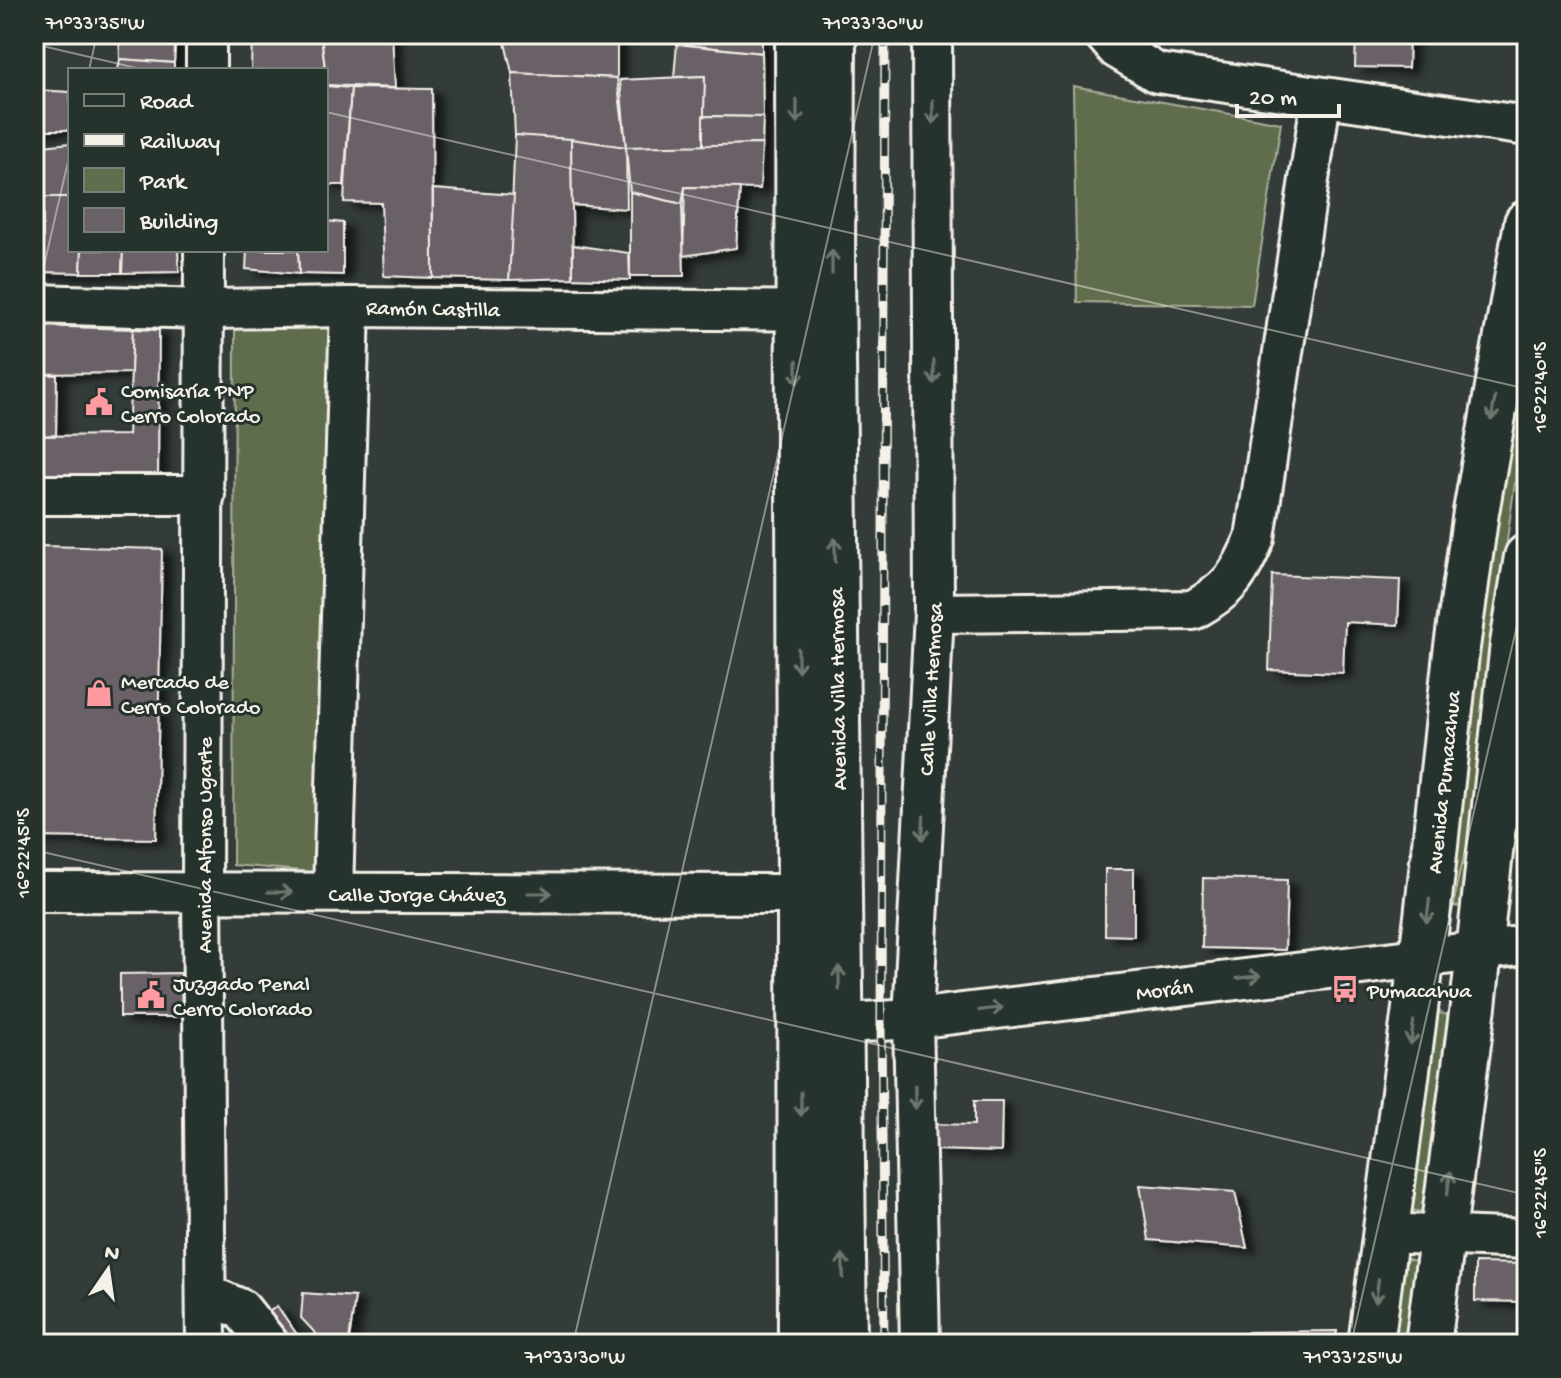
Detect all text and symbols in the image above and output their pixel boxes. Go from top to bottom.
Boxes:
text: 71°33'35"W [44,14,145,37]
text: 71°33'30"W [822,14,923,37]
legend [68,68,328,252]
scale bar [1237,68,1339,118]
text: 20 m [1249,85,1297,114]
text: Road [140,89,194,118]
one-way arrow [789,98,805,125]
one-way arrow [925,98,941,125]
text: Railway [140,129,220,158]
text: Park [139,169,188,198]
text: Building [139,209,218,238]
one-way arrow [824,249,840,276]
street label: Ramón Castilla [366,297,501,325]
text: 16°22'40"S [1531,341,1554,433]
one-way arrow [789,358,805,385]
one-way arrow [926,358,942,385]
place label: Comisaría PNP Cerro Colorado [121,380,260,431]
public building icon: Comisaría PNP Cerro Colorado [84,387,114,417]
one-way arrow [1485,396,1500,422]
one-way arrow [827,537,843,564]
street label: Avenida Villa Hermosa [825,587,855,791]
street label: Calle Villa Hermosa [915,601,951,777]
one-way arrow [791,646,806,673]
place label: Mercado de Cerro Colorado [121,671,260,722]
shop icon: Mercado de Cerro Colorado [84,678,114,708]
street label: Avenida Pumacahua [1423,689,1469,875]
street label: Avenida Alfonso Ugarte [194,736,220,953]
text: 16°22'45"S [14,808,37,899]
one-way arrow [915,814,930,841]
one-way arrow [266,884,293,900]
street label: Calle Jorge Chávez [328,884,507,910]
one-way arrow [526,885,553,901]
one-way arrow [1420,898,1435,923]
one-way arrow [831,965,847,992]
one-way arrow [1236,969,1261,984]
place label: Juzgado Penal Cerro Colorado [173,973,312,1024]
bus stop icon: Pumacahua [1330,974,1360,1004]
street label: Morán [1135,976,1195,1008]
public building icon: Juzgado Penal Cerro Colorado [136,980,166,1010]
place label: Pumacahua [1366,980,1472,1006]
one-way arrow [978,1001,1003,1016]
one-way arrow [1404,1020,1419,1045]
one-way arrow [907,1083,923,1110]
one-way arrow [793,1090,809,1117]
text: 16°22'45"S [1531,1148,1554,1239]
one-way arrow [1442,1171,1457,1197]
north arrow [68,1230,148,1310]
text: N [102,1240,122,1269]
one-way arrow [835,1253,851,1280]
one-way arrow [1370,1277,1385,1304]
text: 71°33'30"W [524,1348,625,1371]
text: 71°33'25"W [1303,1348,1402,1371]

